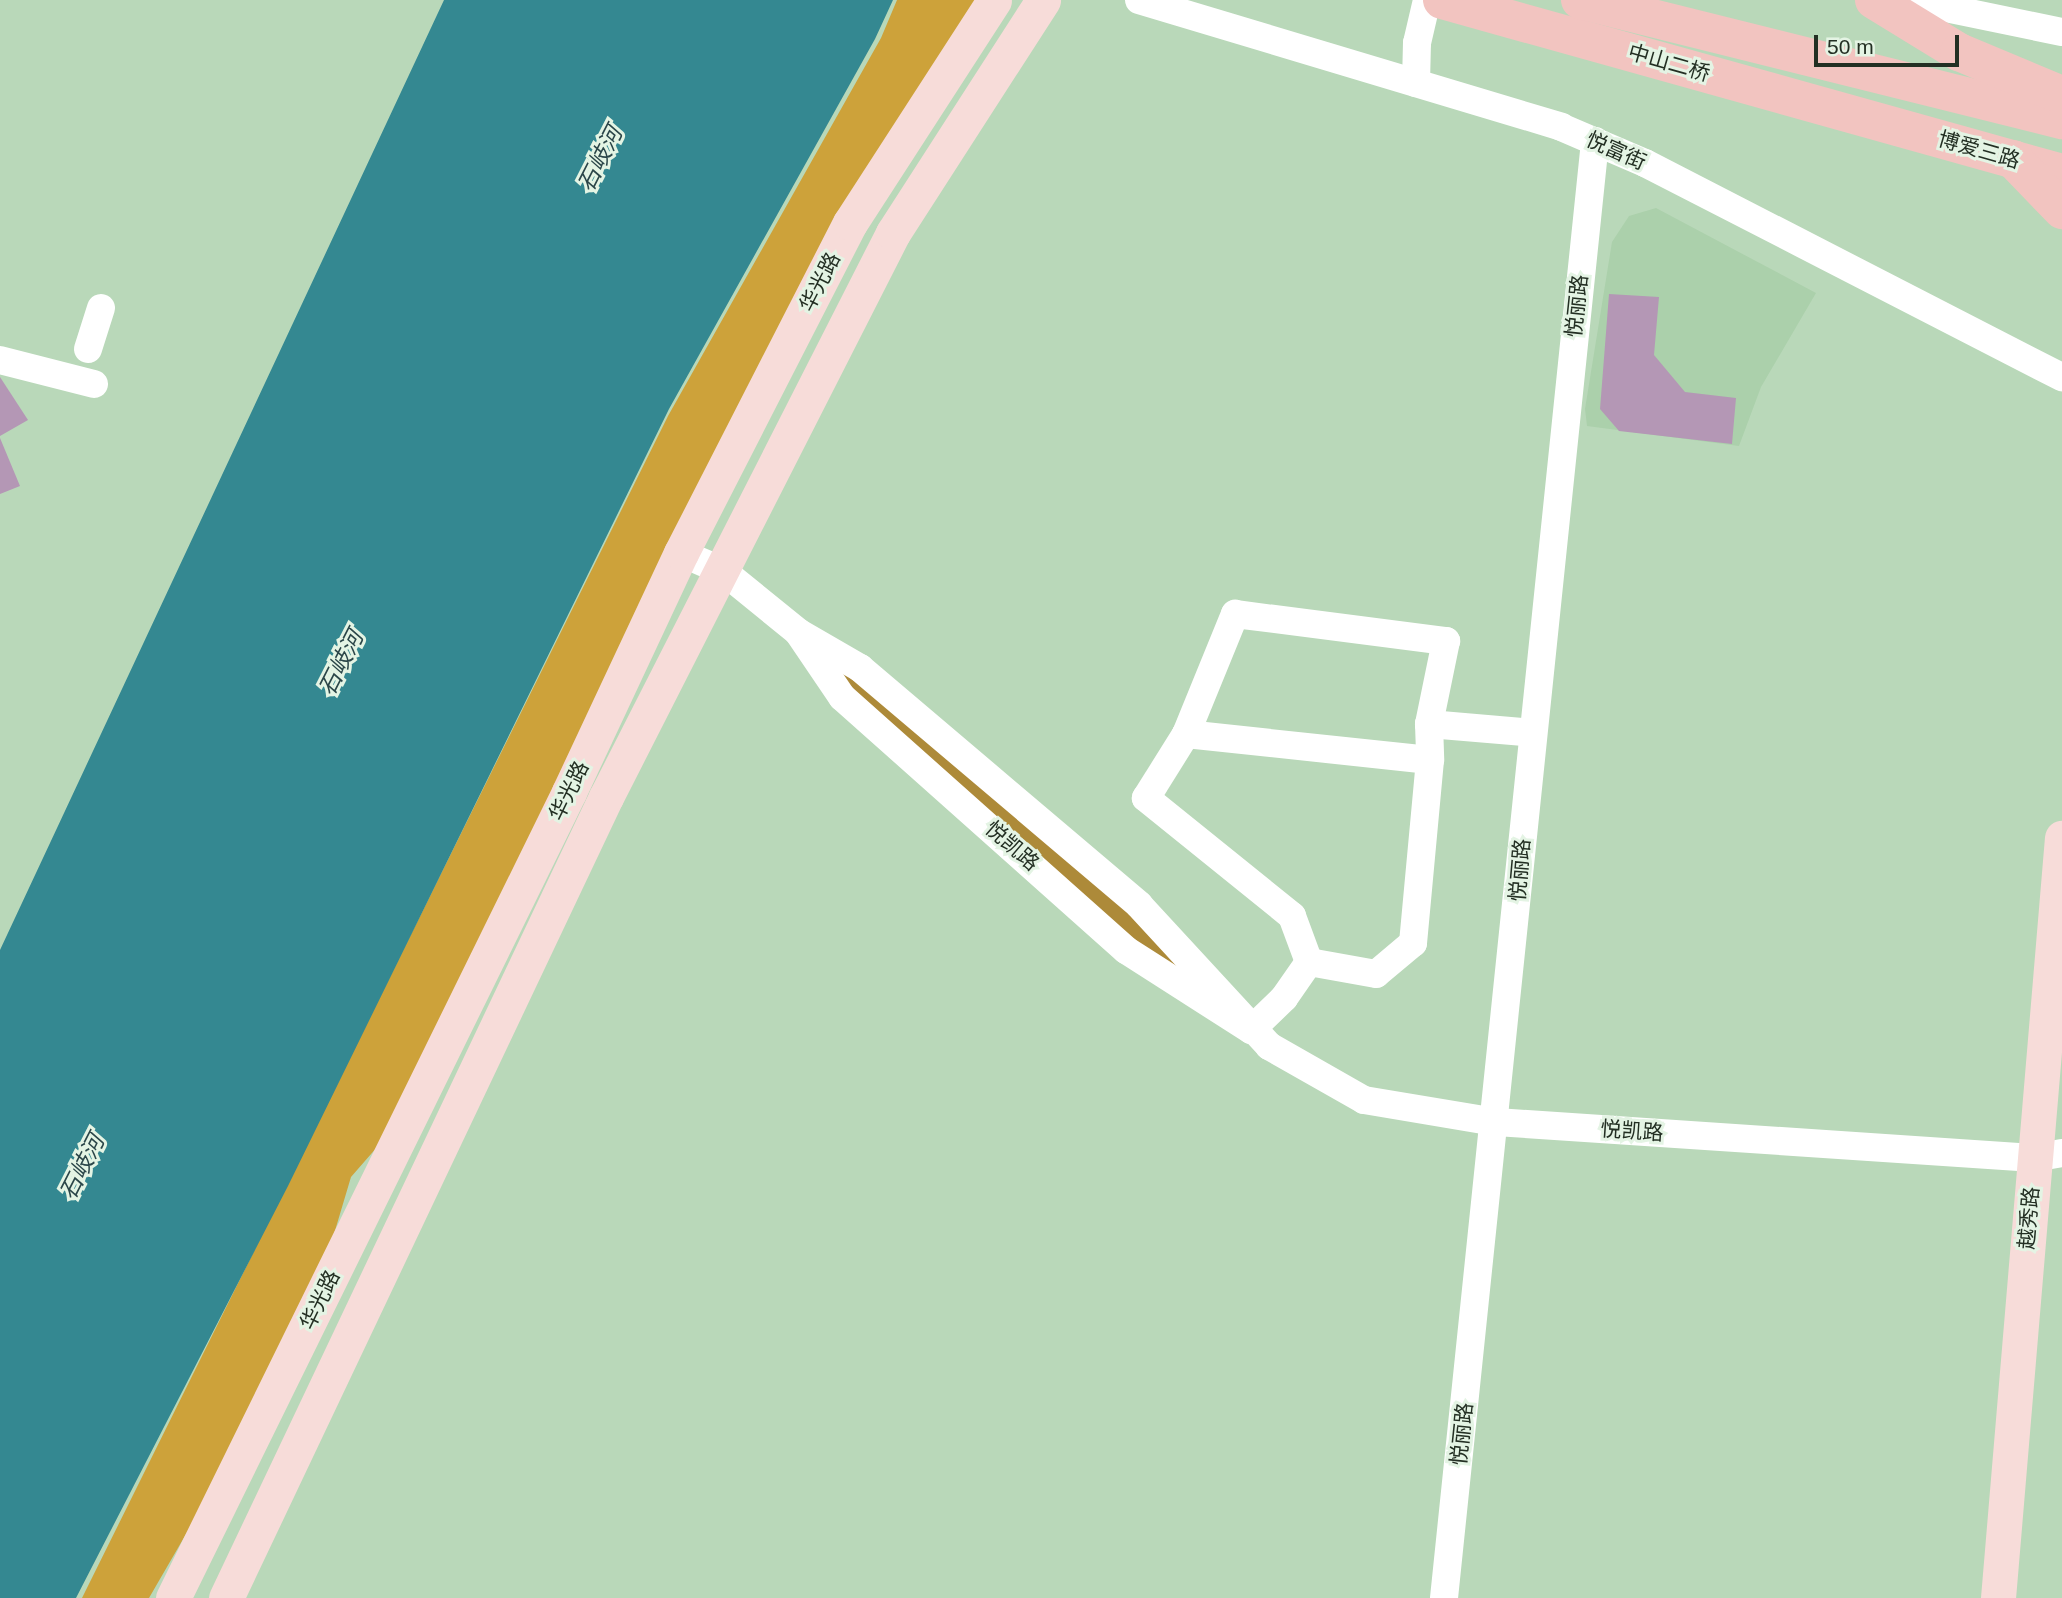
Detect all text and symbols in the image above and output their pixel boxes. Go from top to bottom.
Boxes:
scale bar [1817,21,1962,65]
text: 50 m [1827,35,1874,58]
street label: 中山二桥 [1625,39,1713,87]
water label: 石岐河 [572,122,628,196]
street label: 博爱三路 [1935,126,2023,174]
street label: 悦富街 [1582,127,1650,175]
street label: 华光路 [794,248,846,316]
street label: 悦丽路 [1561,273,1593,339]
water label: 石岐河 [313,626,369,700]
street label: 华光路 [544,757,594,825]
street label: 悦凯路 [980,816,1044,876]
street label: 悦丽路 [1505,838,1535,902]
street label: 悦凯路 [1600,1116,1664,1146]
water label: 石岐河 [54,1130,110,1204]
street label: 越秀路 [2014,1186,2044,1250]
street label: 华光路 [295,1266,345,1334]
street label: 悦丽路 [1446,1401,1478,1467]

